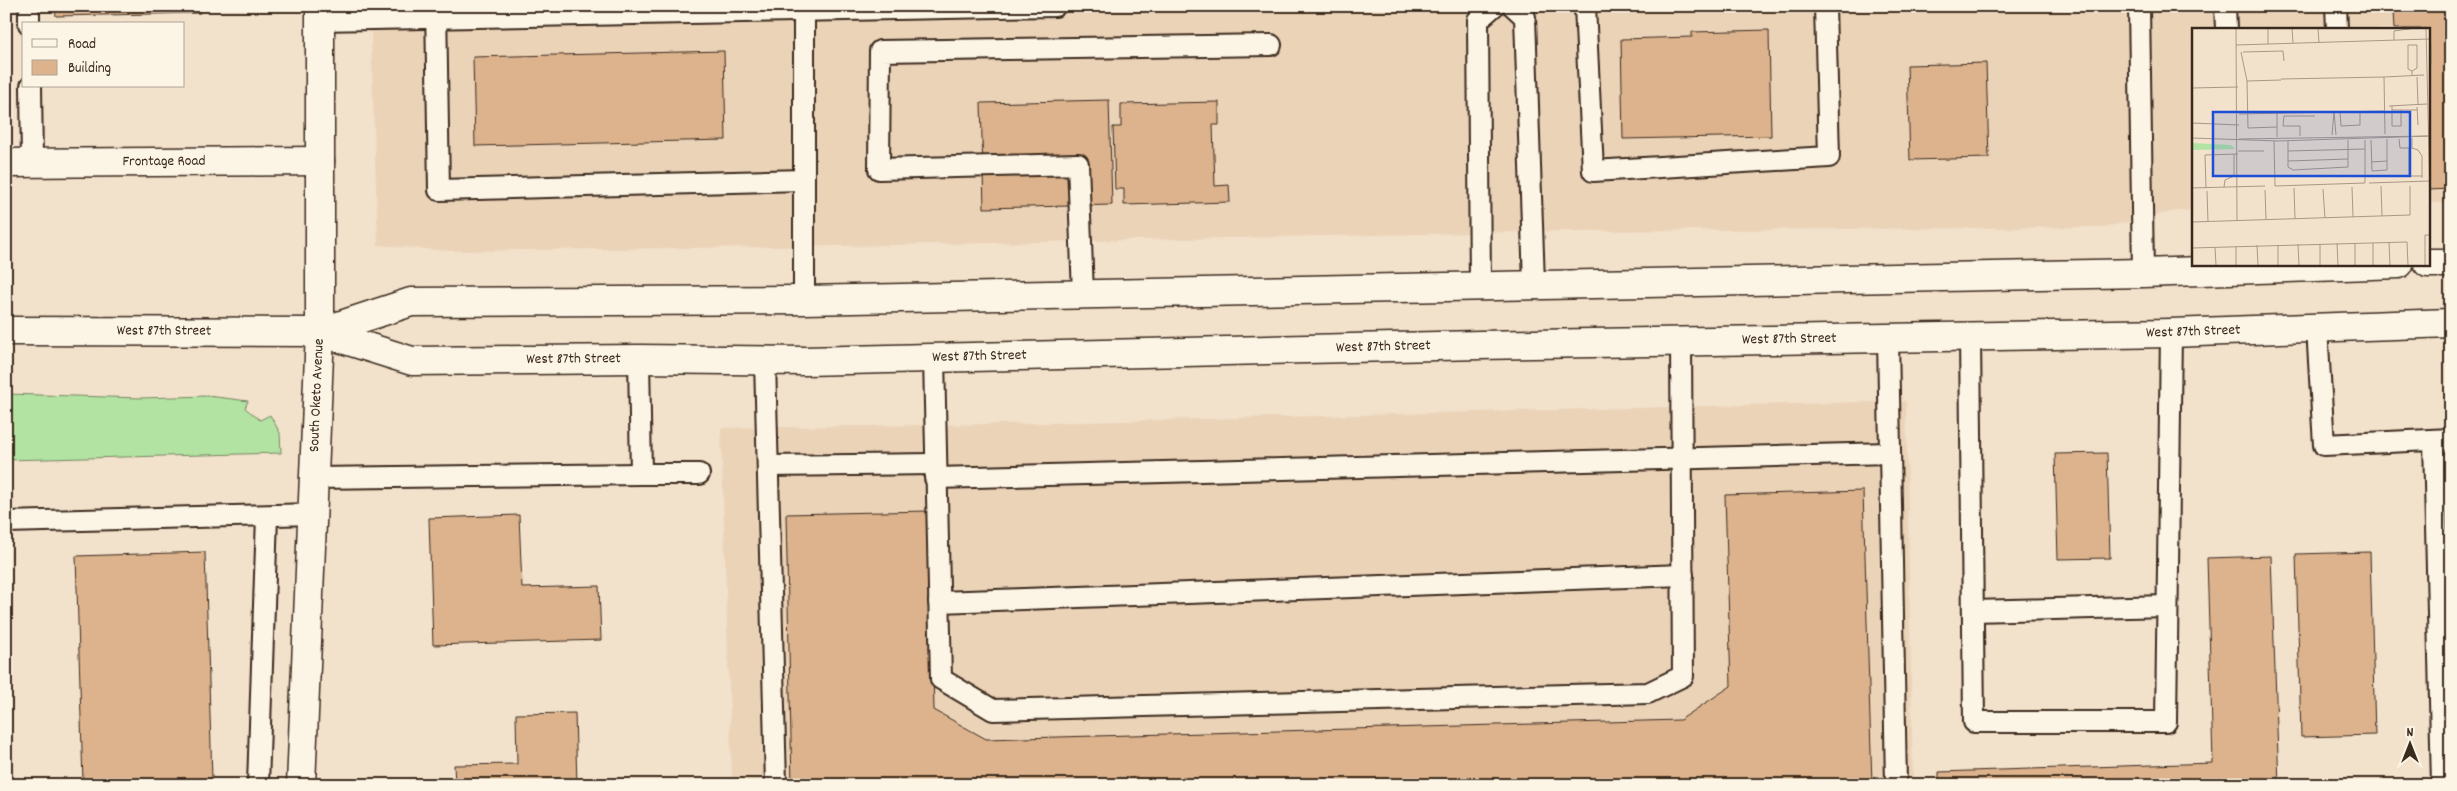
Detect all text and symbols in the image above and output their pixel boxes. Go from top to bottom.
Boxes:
legend [22,22,185,88]
inset map [2192,28,2430,265]
text: Road [68,34,96,56]
text: Building [68,58,111,80]
street label: Frontage Road [122,151,206,173]
street label: West 87th Street [117,320,212,343]
street label: West 87th Street [2146,320,2241,344]
street label: West 87th Street [1742,328,1837,351]
street label: West 87th Street [1336,335,1431,359]
street label: South Oketo Avenue [304,338,331,453]
street label: West 87th Street [932,345,1028,369]
street label: West 87th Street [526,348,621,371]
north arrow [2384,718,2434,768]
text: N [2407,723,2414,743]

